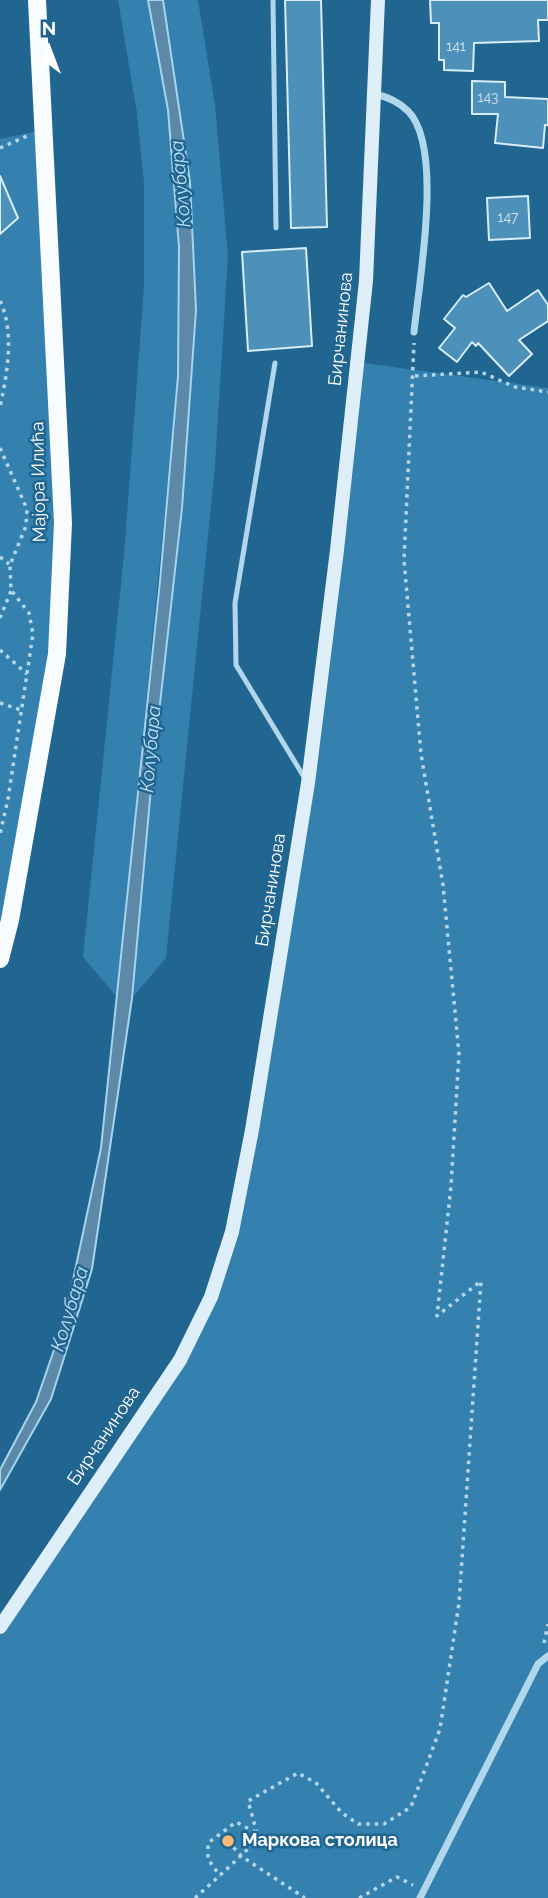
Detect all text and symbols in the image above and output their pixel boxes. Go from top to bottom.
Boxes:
north arrow [14,14,84,84]
text: N [42,17,56,39]
house number: 141 [446,39,466,55]
house number: 143 [477,90,499,106]
water label: Колубара [166,139,196,229]
house number: 147 [497,210,519,226]
street label: Бирчанинова [324,271,358,387]
street label: Мајора Илића [27,421,51,543]
water label: Колубара [136,704,166,794]
street label: Бирчанинова [251,832,291,948]
water label: Колубара [46,1264,94,1354]
street label: Бирчанинова [63,1383,145,1489]
place label: Маркова столица [242,1830,398,1852]
marker: Маркова столица [220,1833,236,1849]

